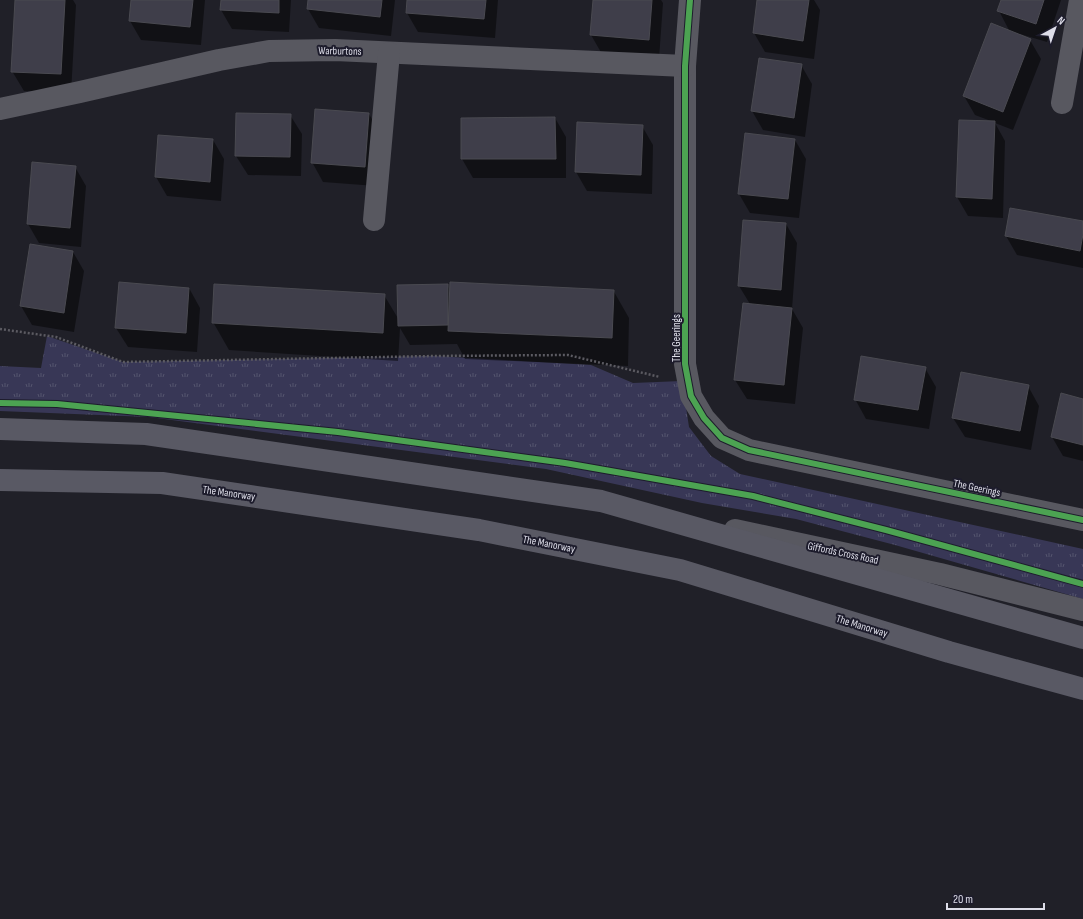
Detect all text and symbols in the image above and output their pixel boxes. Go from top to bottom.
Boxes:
north arrow [1035,8,1075,48]
text: N [1055,14,1068,28]
street label: Warburtons [318,44,362,58]
street label: The Geerings [670,314,683,362]
street label: The Geerings [952,477,1002,499]
street label: The Manorway [202,483,257,503]
street label: The Manorway [522,533,577,556]
street label: Giffords Cross Road [806,539,880,567]
street label: The Manorway [835,612,890,640]
scale bar [947,885,1044,911]
text: 20 m [953,892,973,907]

